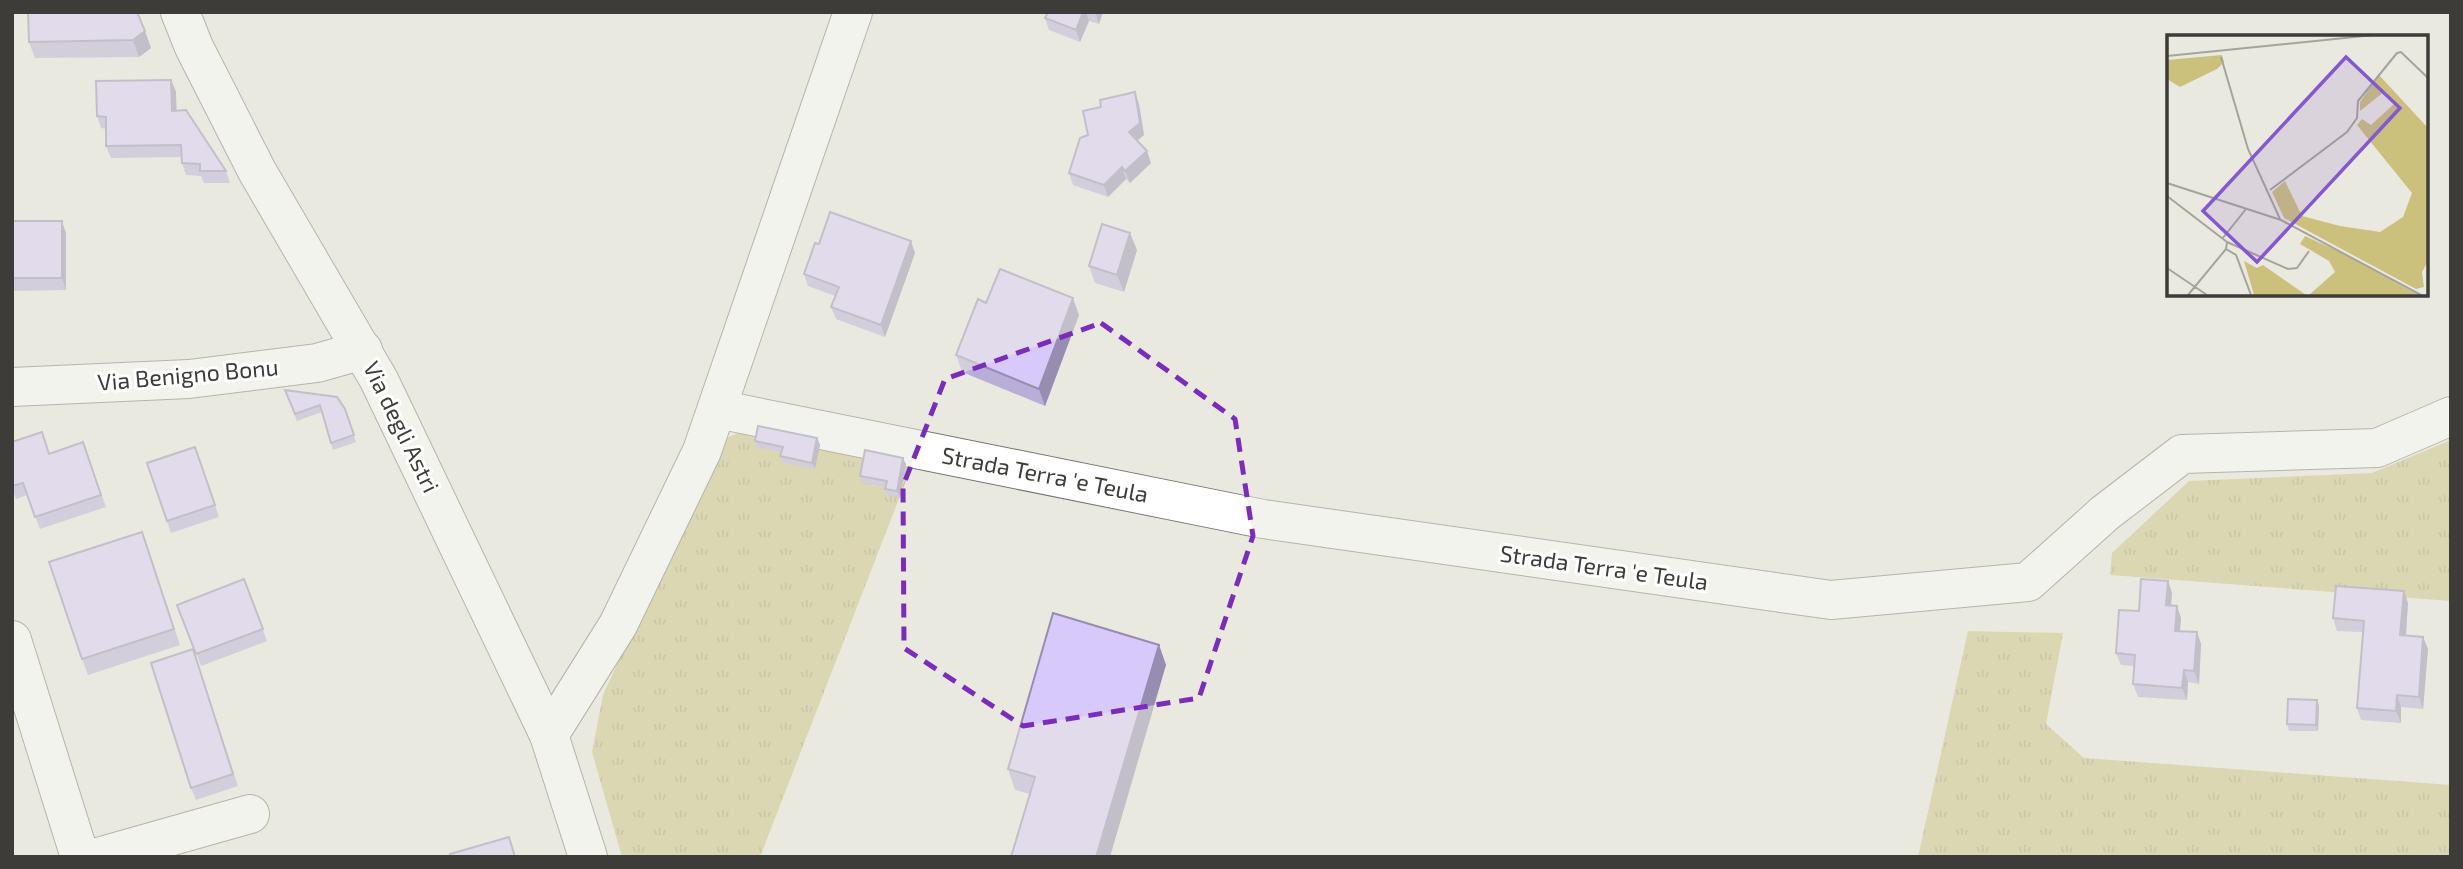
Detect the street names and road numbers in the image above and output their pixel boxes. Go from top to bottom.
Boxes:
street label: Via Benigno Bonu [96,352,279,396]
street label: Via degli Astri [358,356,446,497]
street label: Strada Terra 'e Teula [939,440,1151,508]
street label: Strada Terra 'e Teula [1498,539,1710,595]

